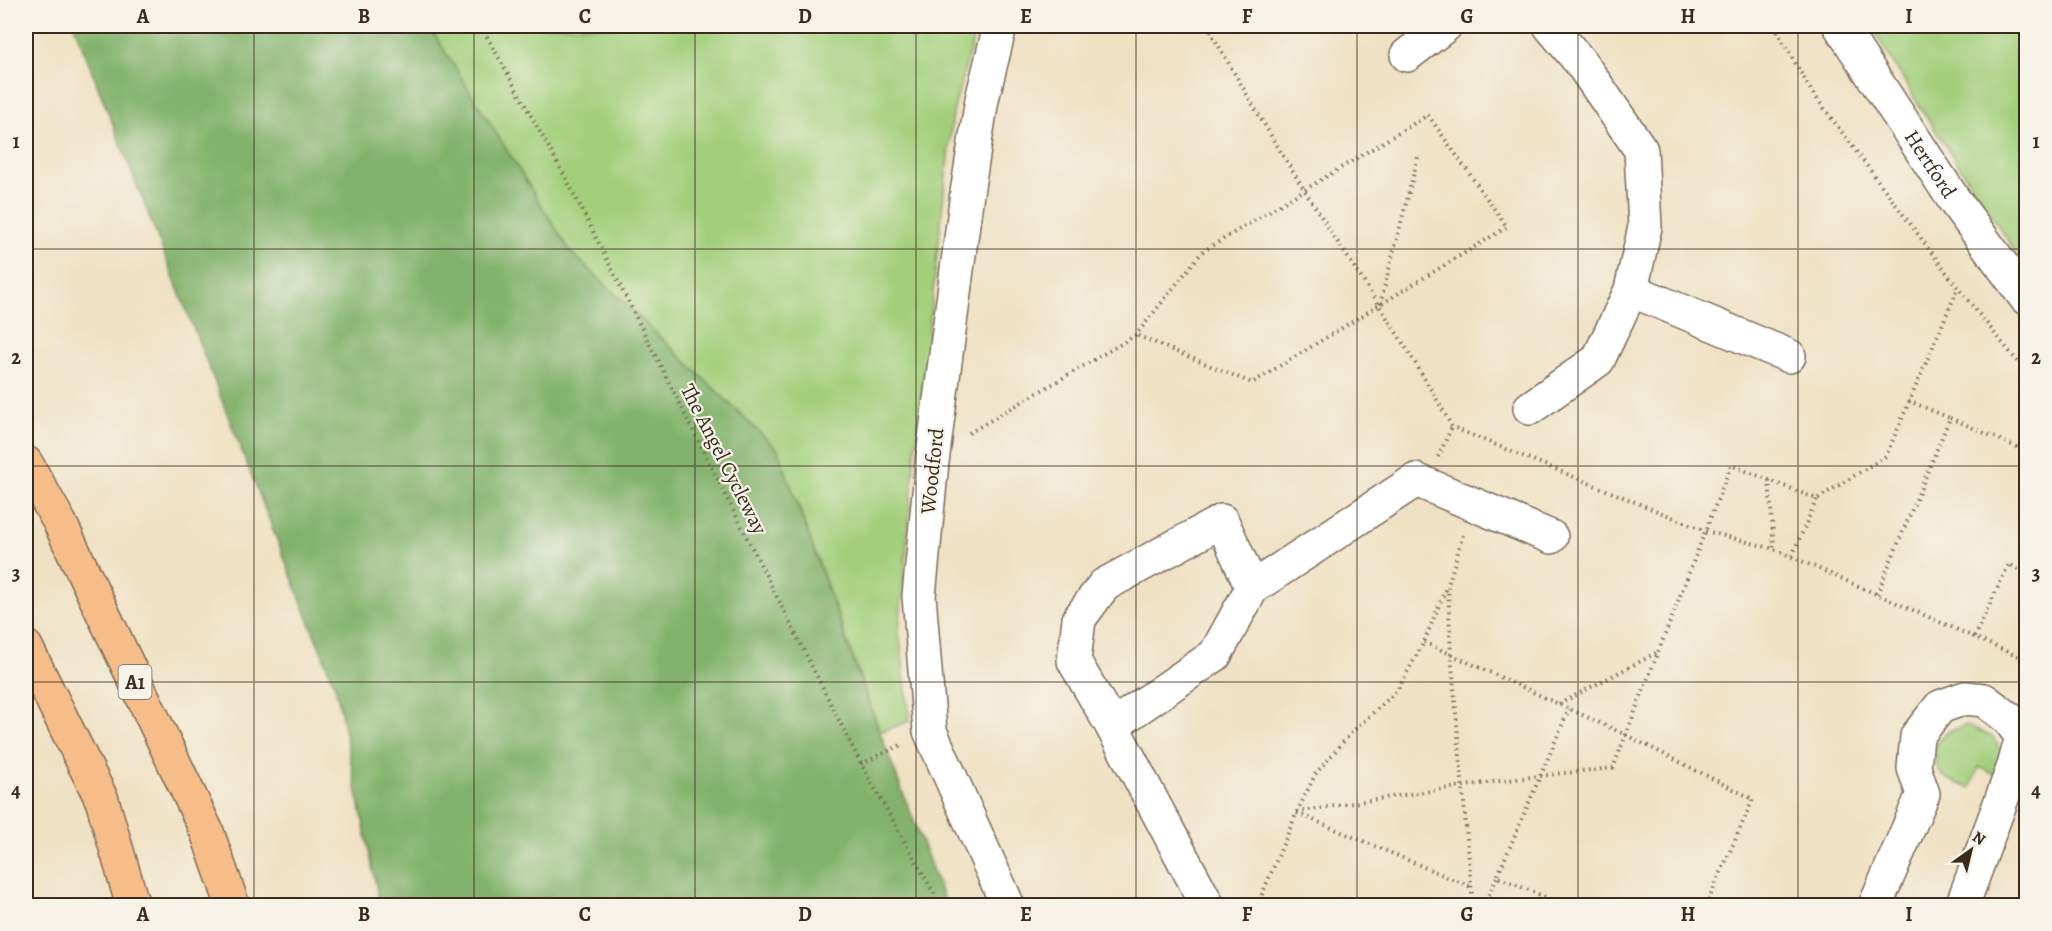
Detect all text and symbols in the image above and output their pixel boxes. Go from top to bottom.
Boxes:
text: A [136,3,150,30]
text: B [358,3,370,30]
text: C [579,3,591,30]
text: D [798,3,812,30]
text: E [1020,3,1032,30]
text: F [1242,3,1253,30]
text: G [1460,3,1474,30]
text: H [1681,3,1696,30]
text: I [1905,3,1913,30]
street label: Hertford [1898,125,1963,204]
text: 1 [12,128,20,155]
text: 1 [2032,128,2040,155]
text: 2 [11,344,21,371]
text: 2 [2031,344,2041,371]
street label: The Angel Cycleway [674,379,774,540]
street label: Woodford [913,426,951,516]
text: 3 [12,560,20,587]
text: 3 [2032,560,2040,587]
road number: A1 [118,665,152,699]
text: 4 [11,777,21,804]
text: 4 [2031,777,2041,804]
north arrow [1941,820,2001,880]
text: N [1968,826,1990,851]
text: A [136,901,150,928]
text: B [358,901,370,928]
text: C [579,901,591,928]
text: D [798,901,812,928]
text: E [1020,901,1032,928]
text: F [1242,901,1253,928]
text: G [1460,901,1474,928]
text: H [1681,901,1696,928]
text: I [1905,901,1913,928]

